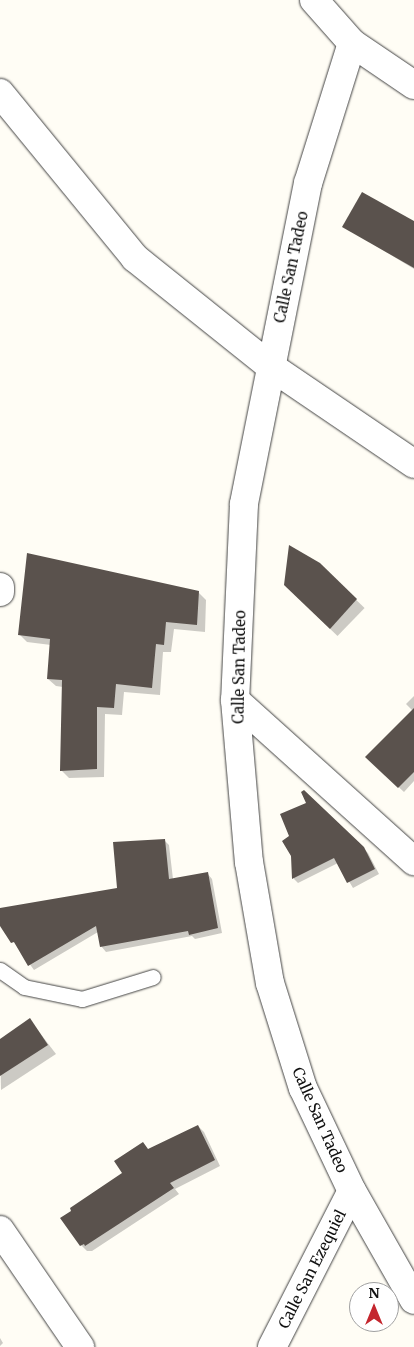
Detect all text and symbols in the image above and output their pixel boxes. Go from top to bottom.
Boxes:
street label: Calle San Tadeo [270,210,312,324]
street label: Calle San Tadeo [229,610,249,724]
street label: Calle San Tadeo [289,1064,351,1176]
street label: Calle San Ezequiel [274,1207,350,1331]
north arrow [349,1282,399,1332]
text: N [368,1284,380,1302]

